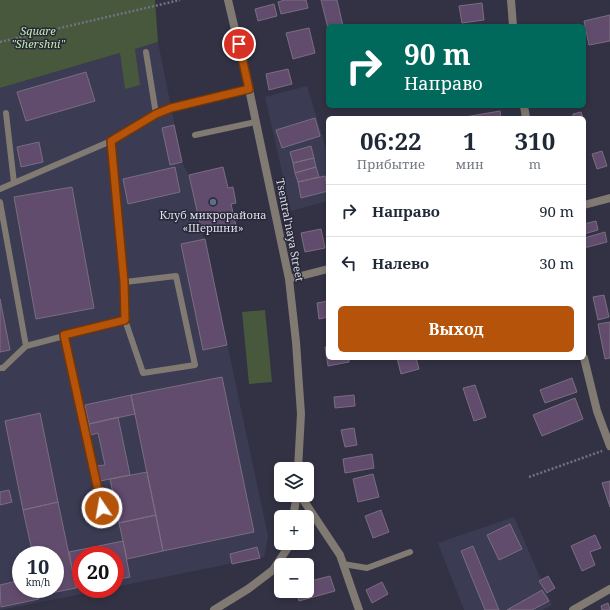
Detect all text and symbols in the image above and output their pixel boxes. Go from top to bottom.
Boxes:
park label: Square "Shershni" [11,23,65,51]
pin [222,27,256,61]
icon: arrive [228,33,250,55]
text: 90 m [404,35,471,73]
icon: right [338,40,390,92]
text: Направо [404,71,483,95]
text: 06:22 [360,124,422,157]
text: 1 [463,124,477,157]
text: 310 [515,124,555,157]
text: Прибытие [357,155,425,173]
text: мин [456,155,484,173]
text: m [529,155,541,173]
street label: Tsentral'naya Street [273,177,308,283]
marker: Клуб микрорайона «Шершни» [208,197,218,207]
icon: right [338,200,360,222]
text: Направо [372,201,440,221]
text: 90 m [539,201,574,221]
place label: Клуб микрорайона «Шершни» [159,207,267,235]
icon: left [338,252,360,274]
text: Налево [372,253,429,273]
text: 30 m [539,253,574,273]
button: Выход [338,306,574,352]
map controls [274,462,314,598]
button: layers [274,462,314,502]
position arrow [81,487,123,529]
button: + [274,510,314,550]
speed limit sign: 20 [72,546,124,598]
text: 10 [27,553,49,580]
button: − [274,558,314,598]
text: km/h [26,575,50,589]

